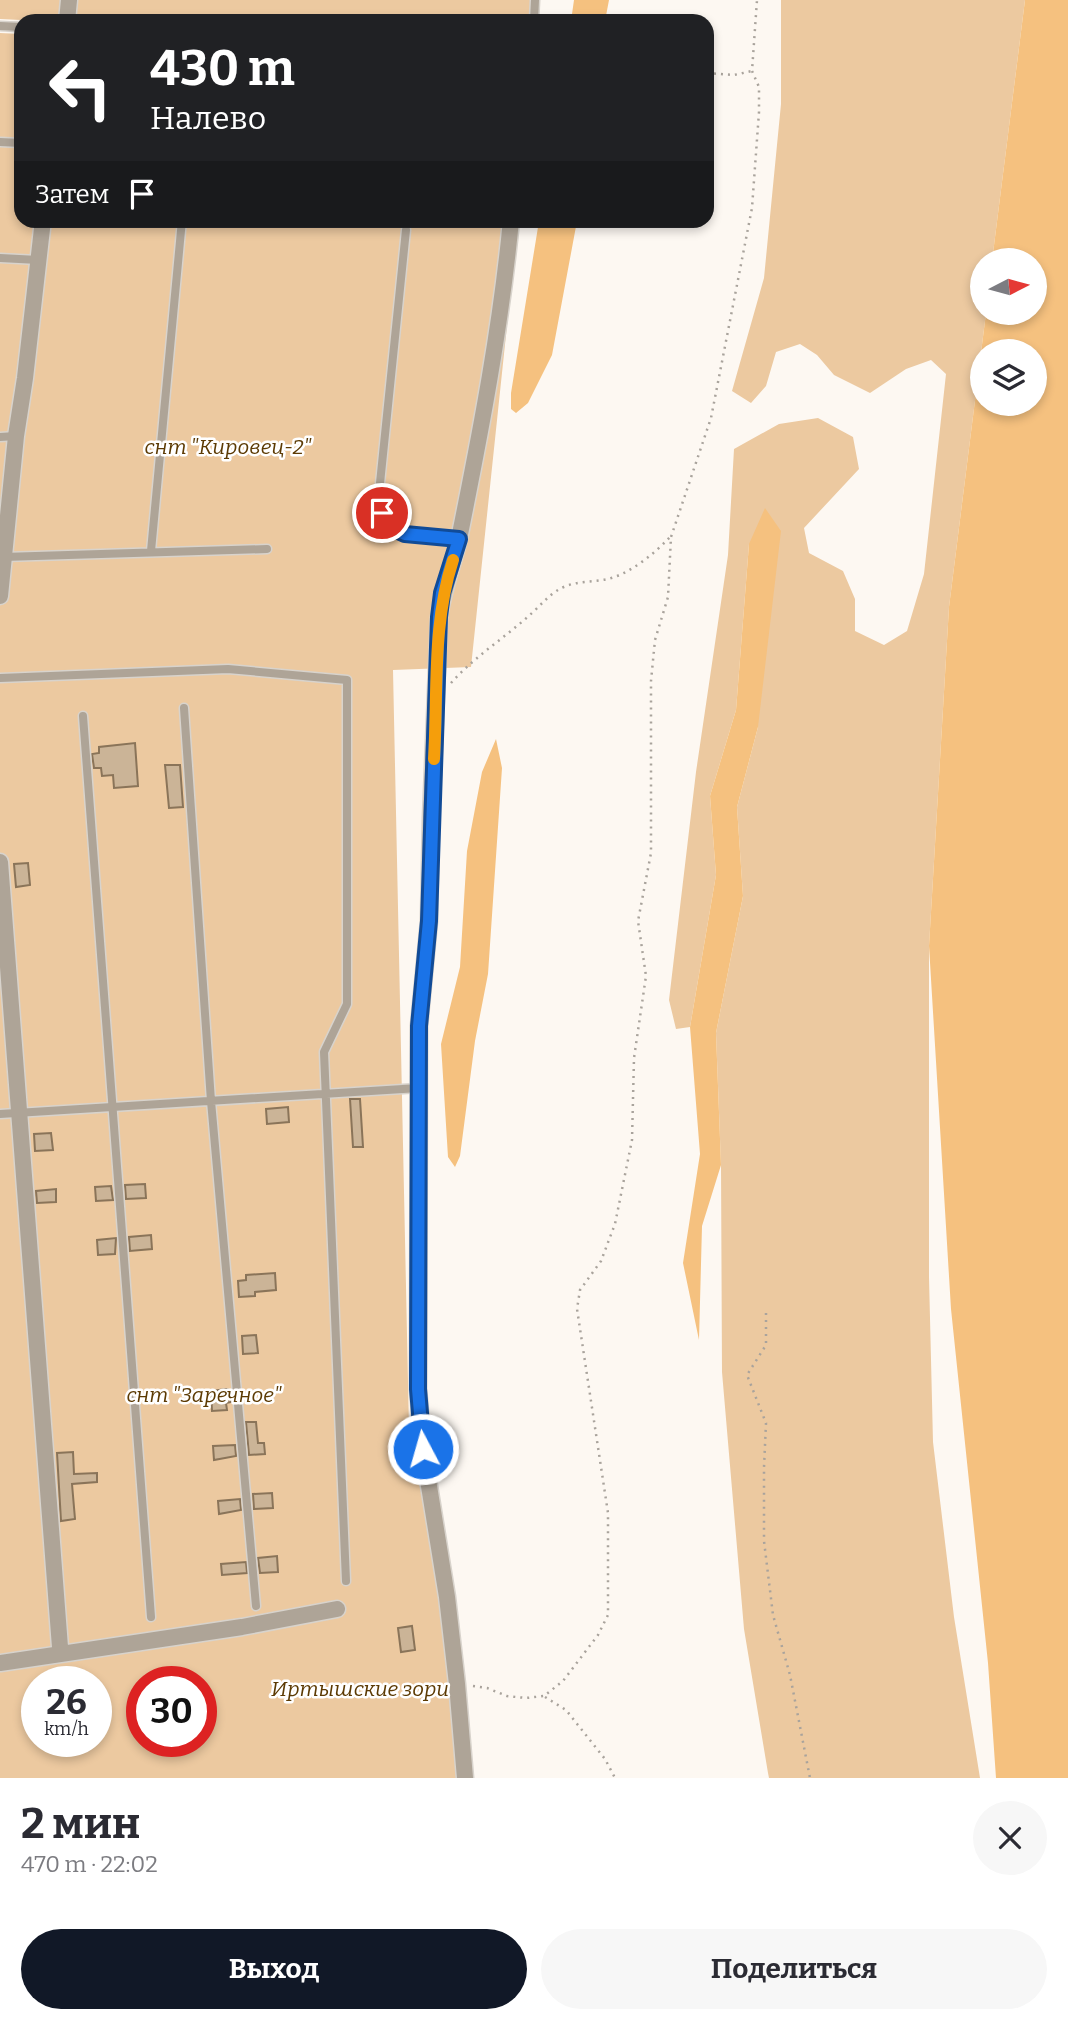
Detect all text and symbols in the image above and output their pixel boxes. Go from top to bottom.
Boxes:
text: 430 m [150,39,295,98]
icon: left [35,42,126,133]
text: Налево [150,99,266,137]
icon: arrive [123,175,161,213]
text: Затем [35,179,109,210]
north arrow [970,248,1046,326]
map controls [970,248,1047,416]
button: layers [970,339,1047,416]
park label: снт "Кировец-2" [145,434,312,460]
pin [352,483,412,543]
icon: arrive [363,494,401,532]
park label: снт "Заречное" [126,1382,282,1408]
position arrow [386,1412,460,1486]
speed limit sign: 30 [126,1666,217,1757]
park label: Иртышские зори [271,1676,449,1702]
text: 26 [46,1681,87,1723]
text: km/h [44,1718,89,1740]
text: 2 мин [21,1799,140,1849]
button: close [973,1801,1047,1875]
text: 470 m · 22:02 [21,1850,158,1878]
button: Выход [21,1929,527,2009]
button: Поделиться [541,1929,1047,2009]

